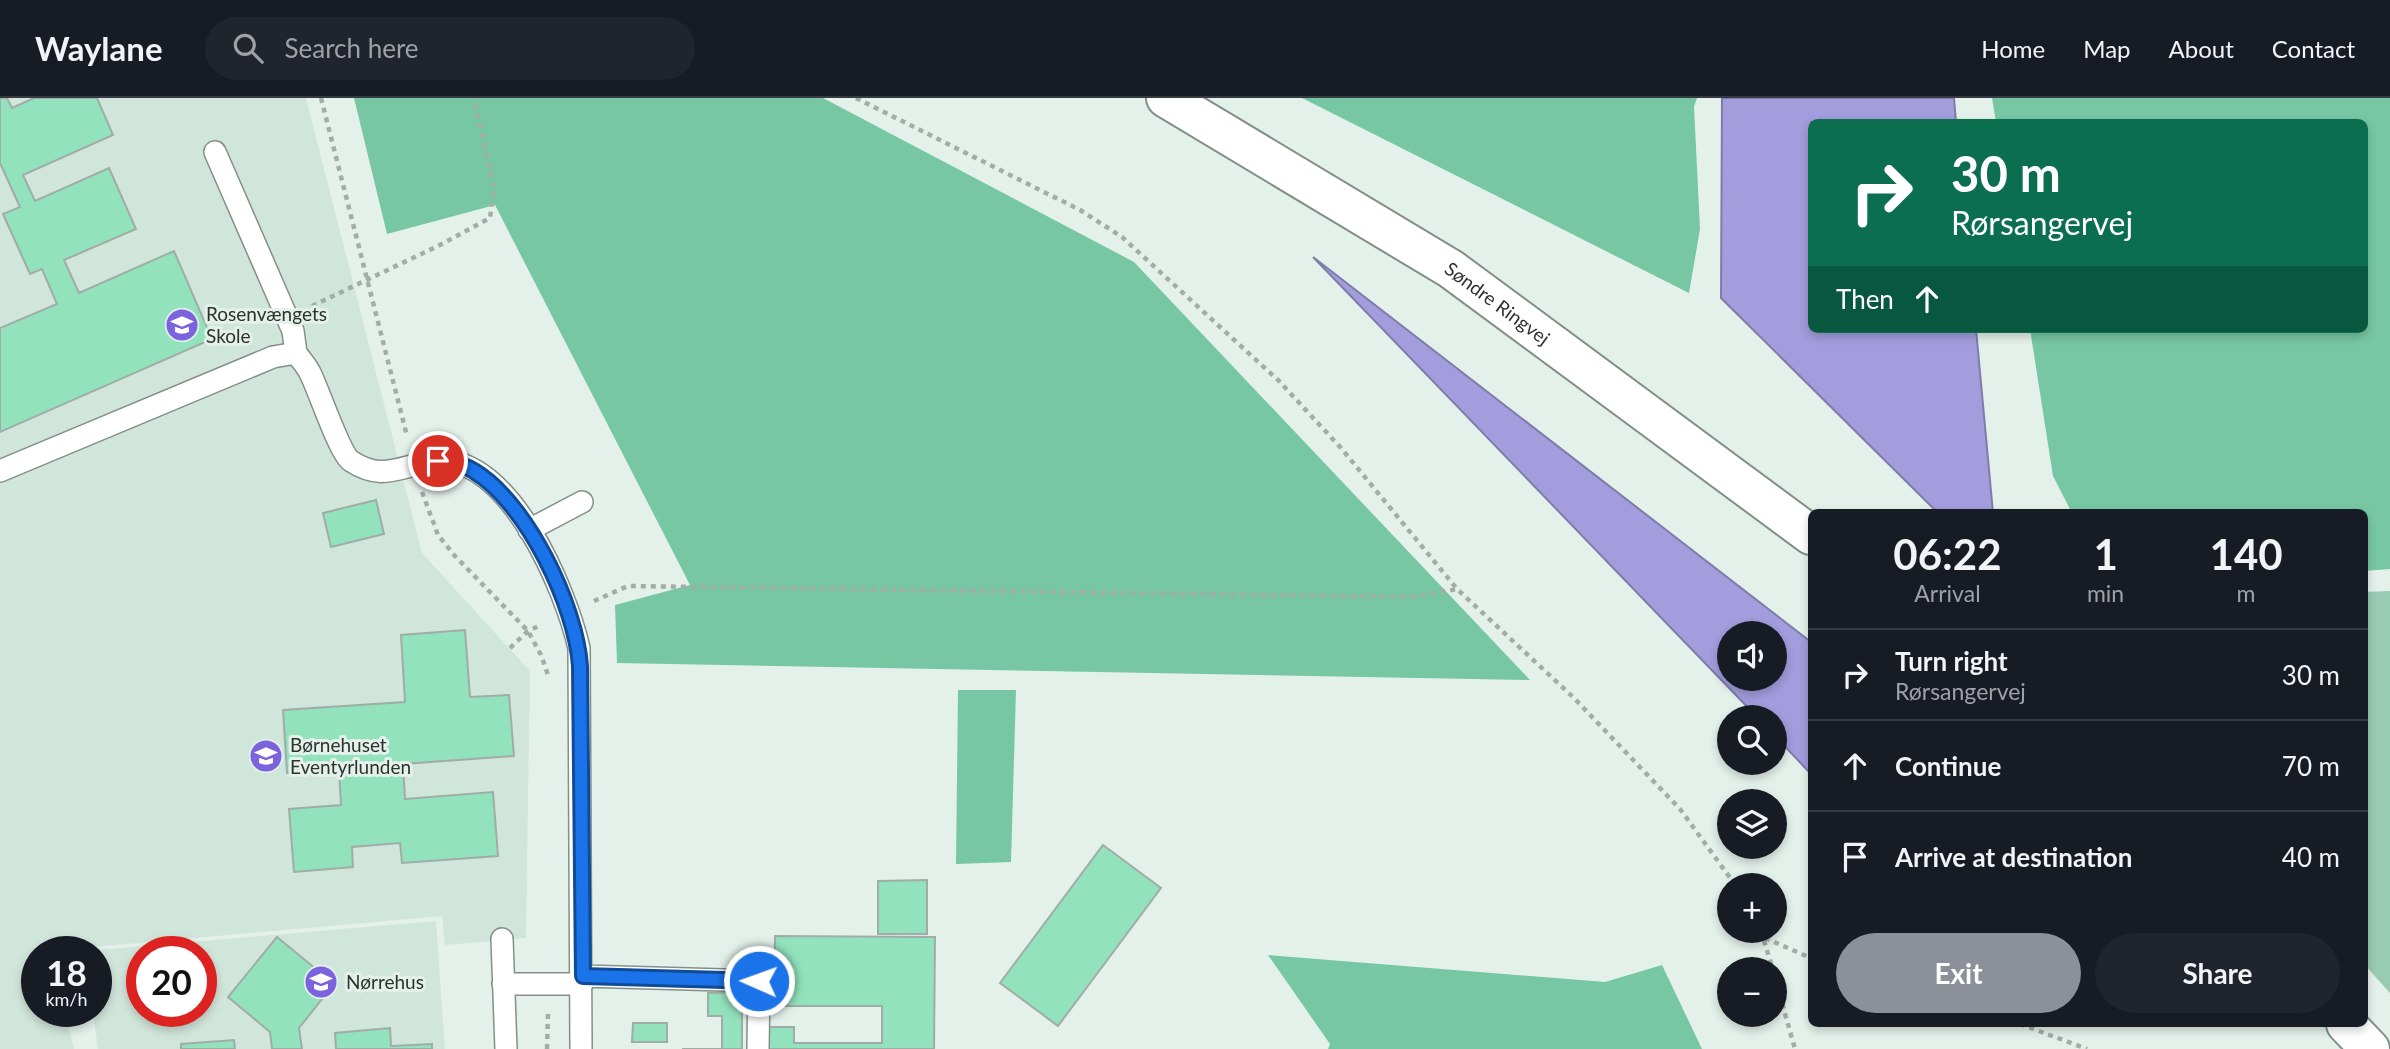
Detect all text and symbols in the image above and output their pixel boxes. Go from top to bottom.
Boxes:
search box [205,17,695,80]
text: Waylane [35,28,163,68]
icon: search [229,29,267,67]
text: Search here [285,32,419,64]
text: Home [1981,34,2045,63]
text: Map [2083,34,2131,63]
text: About [2169,34,2234,63]
text: Contact [2272,34,2355,63]
text: 30 m [1951,144,2061,202]
icon: right [1836,147,1927,238]
text: Rørsangervej [1951,203,2133,242]
street label: Søndre Ringvej [1441,257,1555,349]
icon: ahead [1908,280,1946,318]
text: Then [1836,283,1894,315]
place label: Rosenvængets Skole [206,302,327,347]
school or university icon: Rosenvængets Skole [163,306,201,344]
pin [408,431,468,491]
icon: arrive [419,442,457,480]
text: 06:22 [1893,529,2002,579]
text: 1 [2093,529,2118,579]
text: 140 [2210,529,2283,579]
text: Arrival [1914,579,1981,607]
text: min [2087,579,2124,607]
text: m [2237,579,2256,607]
map controls [1717,621,1787,1027]
button: sound [1717,621,1787,691]
text: Turn right [1895,645,2008,677]
icon: right [1836,656,1874,694]
text: 30 m [2282,659,2340,691]
text: Rørsangervej [1895,677,2026,705]
button: search [1717,705,1787,775]
place label: Børnehuset Eventyrlunden [290,733,411,778]
school or university icon: Børnehuset Eventyrlunden [247,737,285,775]
icon: ahead [1836,747,1874,785]
text: Continue [1895,750,2001,782]
text: 70 m [2282,750,2340,782]
button: layers [1717,789,1787,859]
icon: arrive [1836,838,1874,876]
text: Arrive at destination [1895,841,2132,873]
text: 40 m [2282,841,2340,873]
button: + [1717,873,1787,943]
button: Exit [1836,933,2081,1013]
button: Share [2095,933,2340,1013]
speed limit sign: 20 [126,936,217,1027]
position arrow [722,944,796,1018]
text: 18 [46,951,87,993]
button: − [1717,957,1787,1027]
school or university icon: Nørrehus [302,963,340,1001]
place label: Nørrehus [346,970,424,993]
text: km/h [45,988,88,1010]

